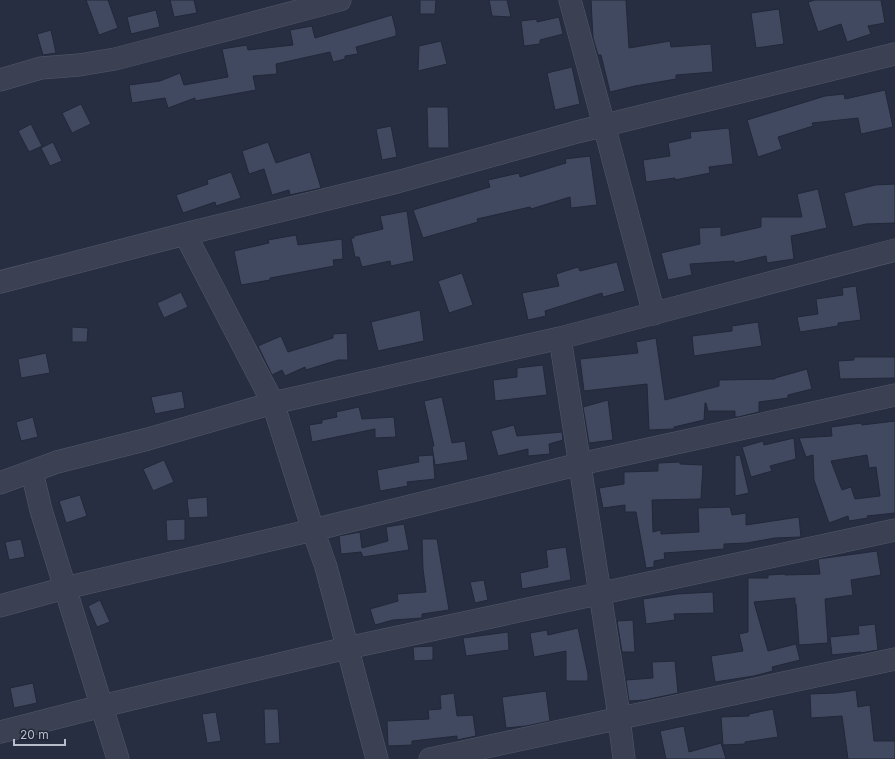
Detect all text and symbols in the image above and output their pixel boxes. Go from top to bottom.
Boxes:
scale bar [14,721,65,747]
text: 20 m [20,727,49,742]

